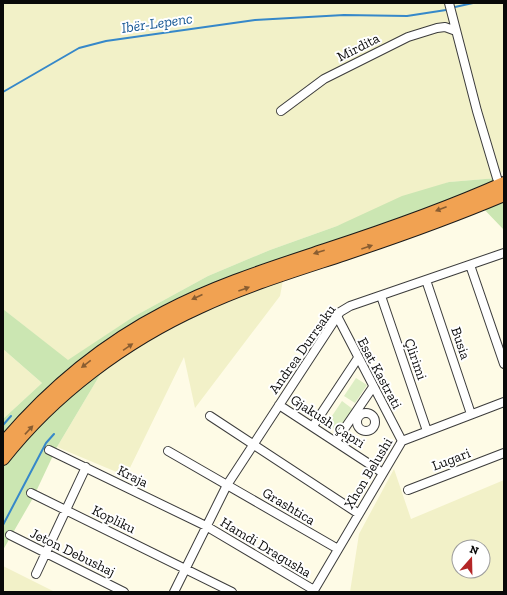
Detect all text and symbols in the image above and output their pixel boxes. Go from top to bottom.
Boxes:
water label: Ibër-Lepenc [120,9,194,37]
street label: Mirdita [334,29,383,65]
one-way arrow [435,206,447,212]
one-way arrow [362,244,374,250]
one-way arrow [313,249,325,255]
one-way arrow [239,285,251,291]
one-way arrow [191,294,203,300]
street label: Andrea Durrsaku [265,301,339,397]
street label: Busia [447,325,474,362]
street label: Esat Kastrati [354,335,405,412]
street label: Çlirimi [401,336,431,382]
one-way arrow [123,343,133,351]
one-way arrow [80,359,91,368]
street label: Gjakush Çapri [287,391,368,452]
one-way arrow [24,425,33,435]
street label: Xhon Belushi [341,435,396,512]
street label: Lugari [430,444,473,474]
street label: Kraja [115,462,151,491]
street label: Grashtica [259,484,318,529]
street label: Kopliku [89,502,138,537]
street label: Hamdi Dragusha [217,514,314,581]
street label: Jeton Debushaj [28,525,118,580]
north arrow [451,539,491,579]
text: N [468,543,481,558]

